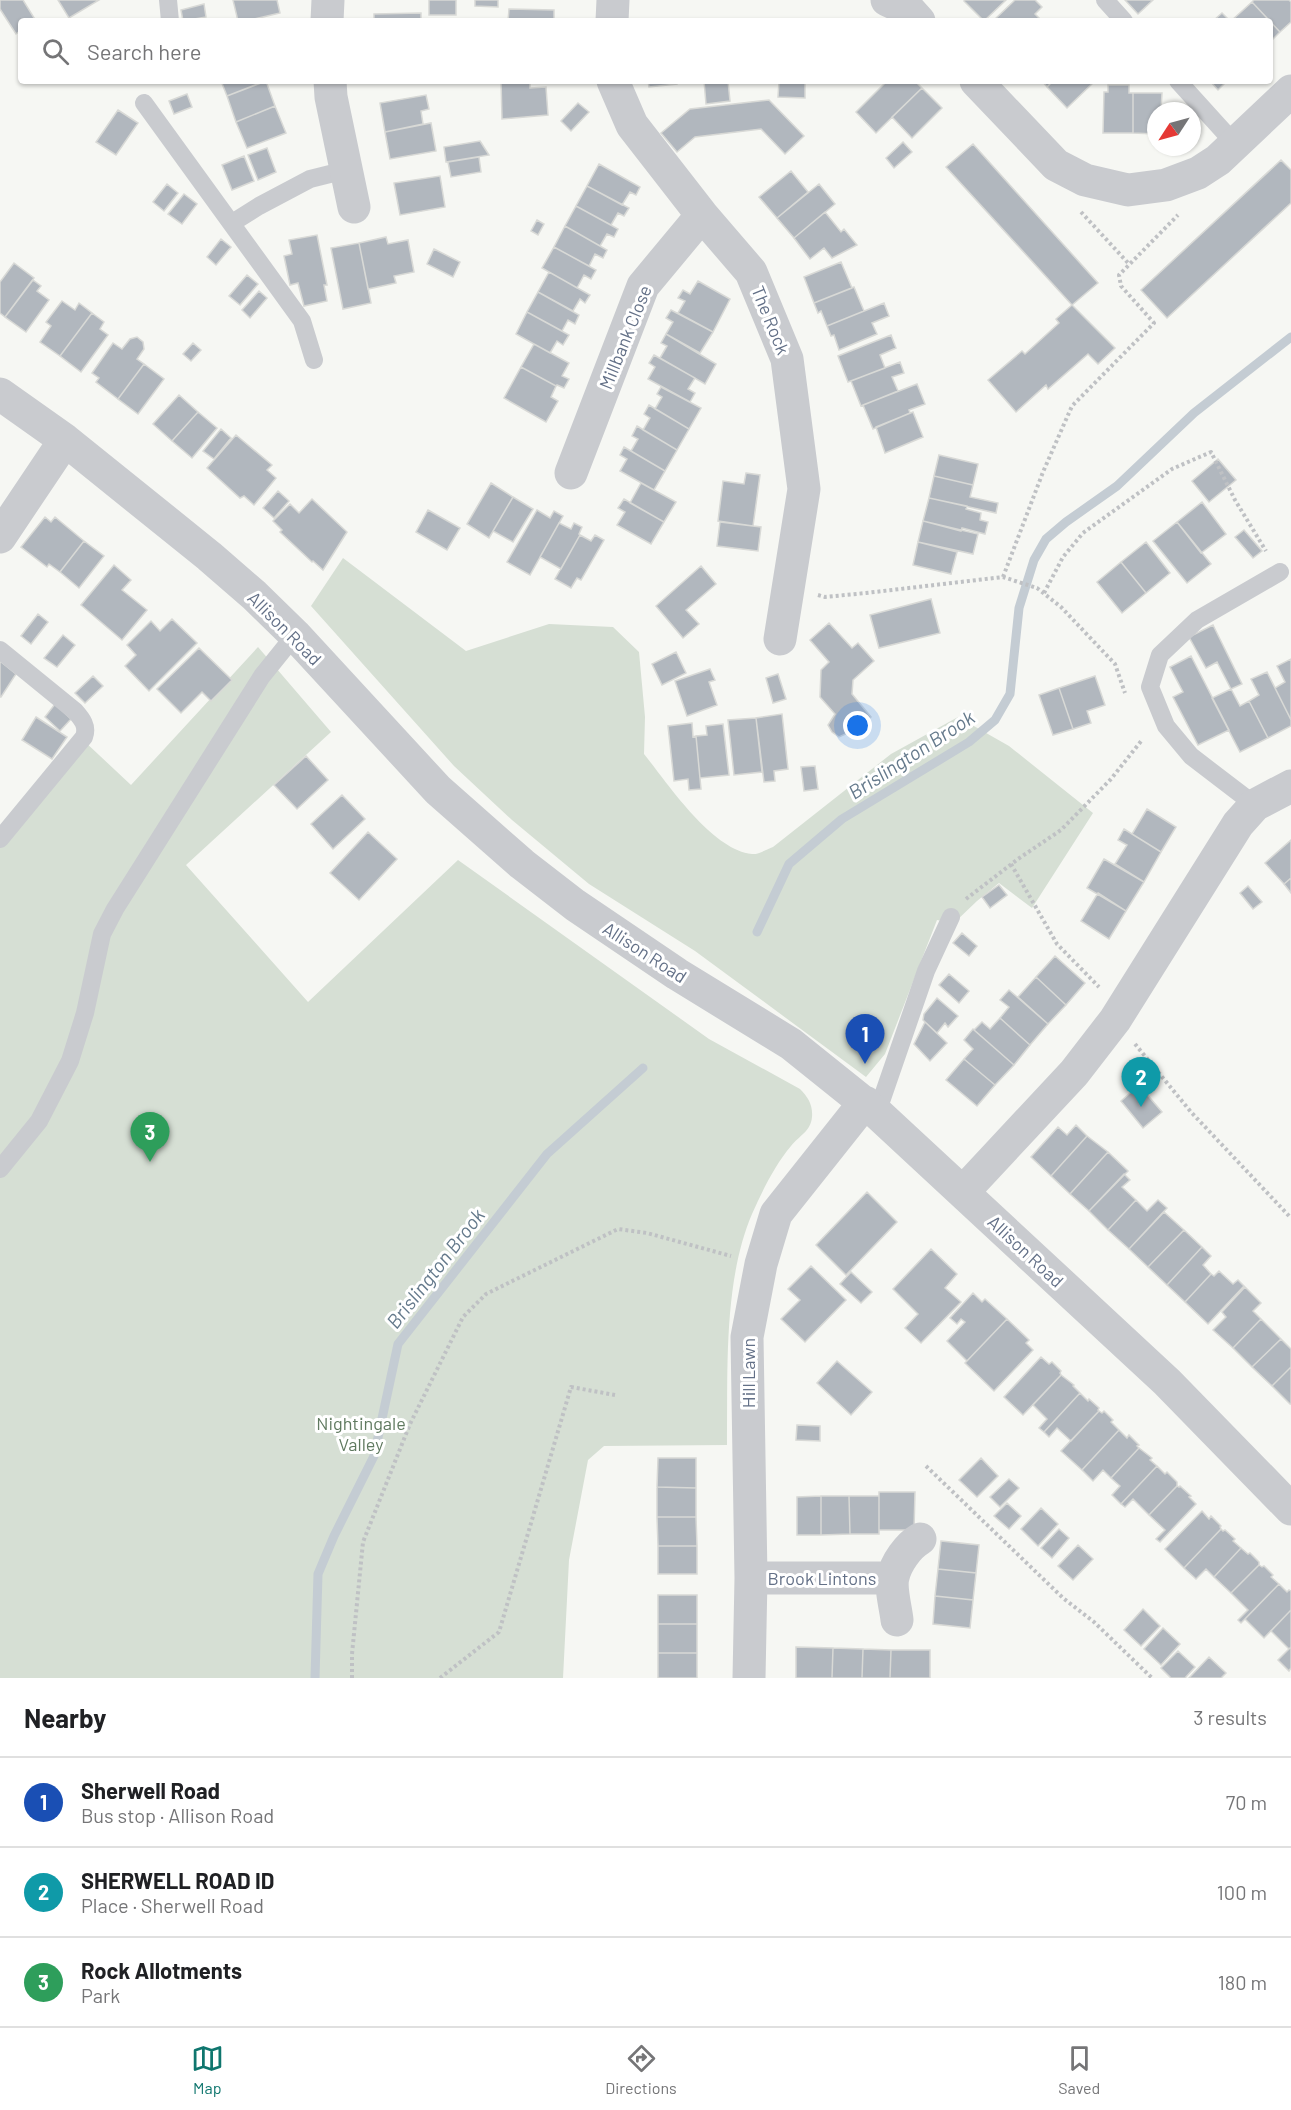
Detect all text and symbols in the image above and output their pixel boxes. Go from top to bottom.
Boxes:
search box [18,18,1273,84]
icon: search [39,35,72,68]
text: Search here [87,38,201,64]
north arrow [1147,102,1201,156]
street label: Millbank Close [594,282,656,392]
street label: The Rock [747,282,795,358]
street label: Allison Road [244,587,326,669]
water label: Brislington Brook [843,704,979,804]
your location [843,711,872,740]
street label: Allison Road [599,917,691,987]
pin: 1 [846,1014,884,1064]
pin: 2 [1122,1058,1160,1107]
pin: 3 [130,1112,170,1162]
water label: Brislington Brook [381,1203,489,1333]
street label: Allison Road [984,1210,1068,1292]
street label: Hill Lawn [737,1338,759,1408]
park label: Nightingale Valley [316,1412,406,1455]
street label: Brook Lintons [768,1567,876,1589]
text: Nearby [24,1702,106,1733]
text: 3 results [1193,1705,1267,1729]
text: Sherwell Road [81,1777,220,1803]
text: 1 [40,1790,47,1814]
text: 70 m [1226,1790,1267,1814]
text: Bus stop · Allison Road [81,1803,274,1827]
text: SHERWELL ROAD ID [81,1867,274,1893]
text: 2 [38,1880,49,1904]
text: 100 m [1217,1880,1267,1904]
text: Place · Sherwell Road [81,1893,264,1917]
text: Rock Allotments [81,1957,242,1983]
text: 3 [38,1970,49,1994]
text: 180 m [1218,1970,1267,1994]
text: Park [81,1983,120,2007]
tab: Map [191,2042,224,2097]
tab: Directions [605,2042,677,2097]
tab: Saved [1058,2042,1100,2097]

